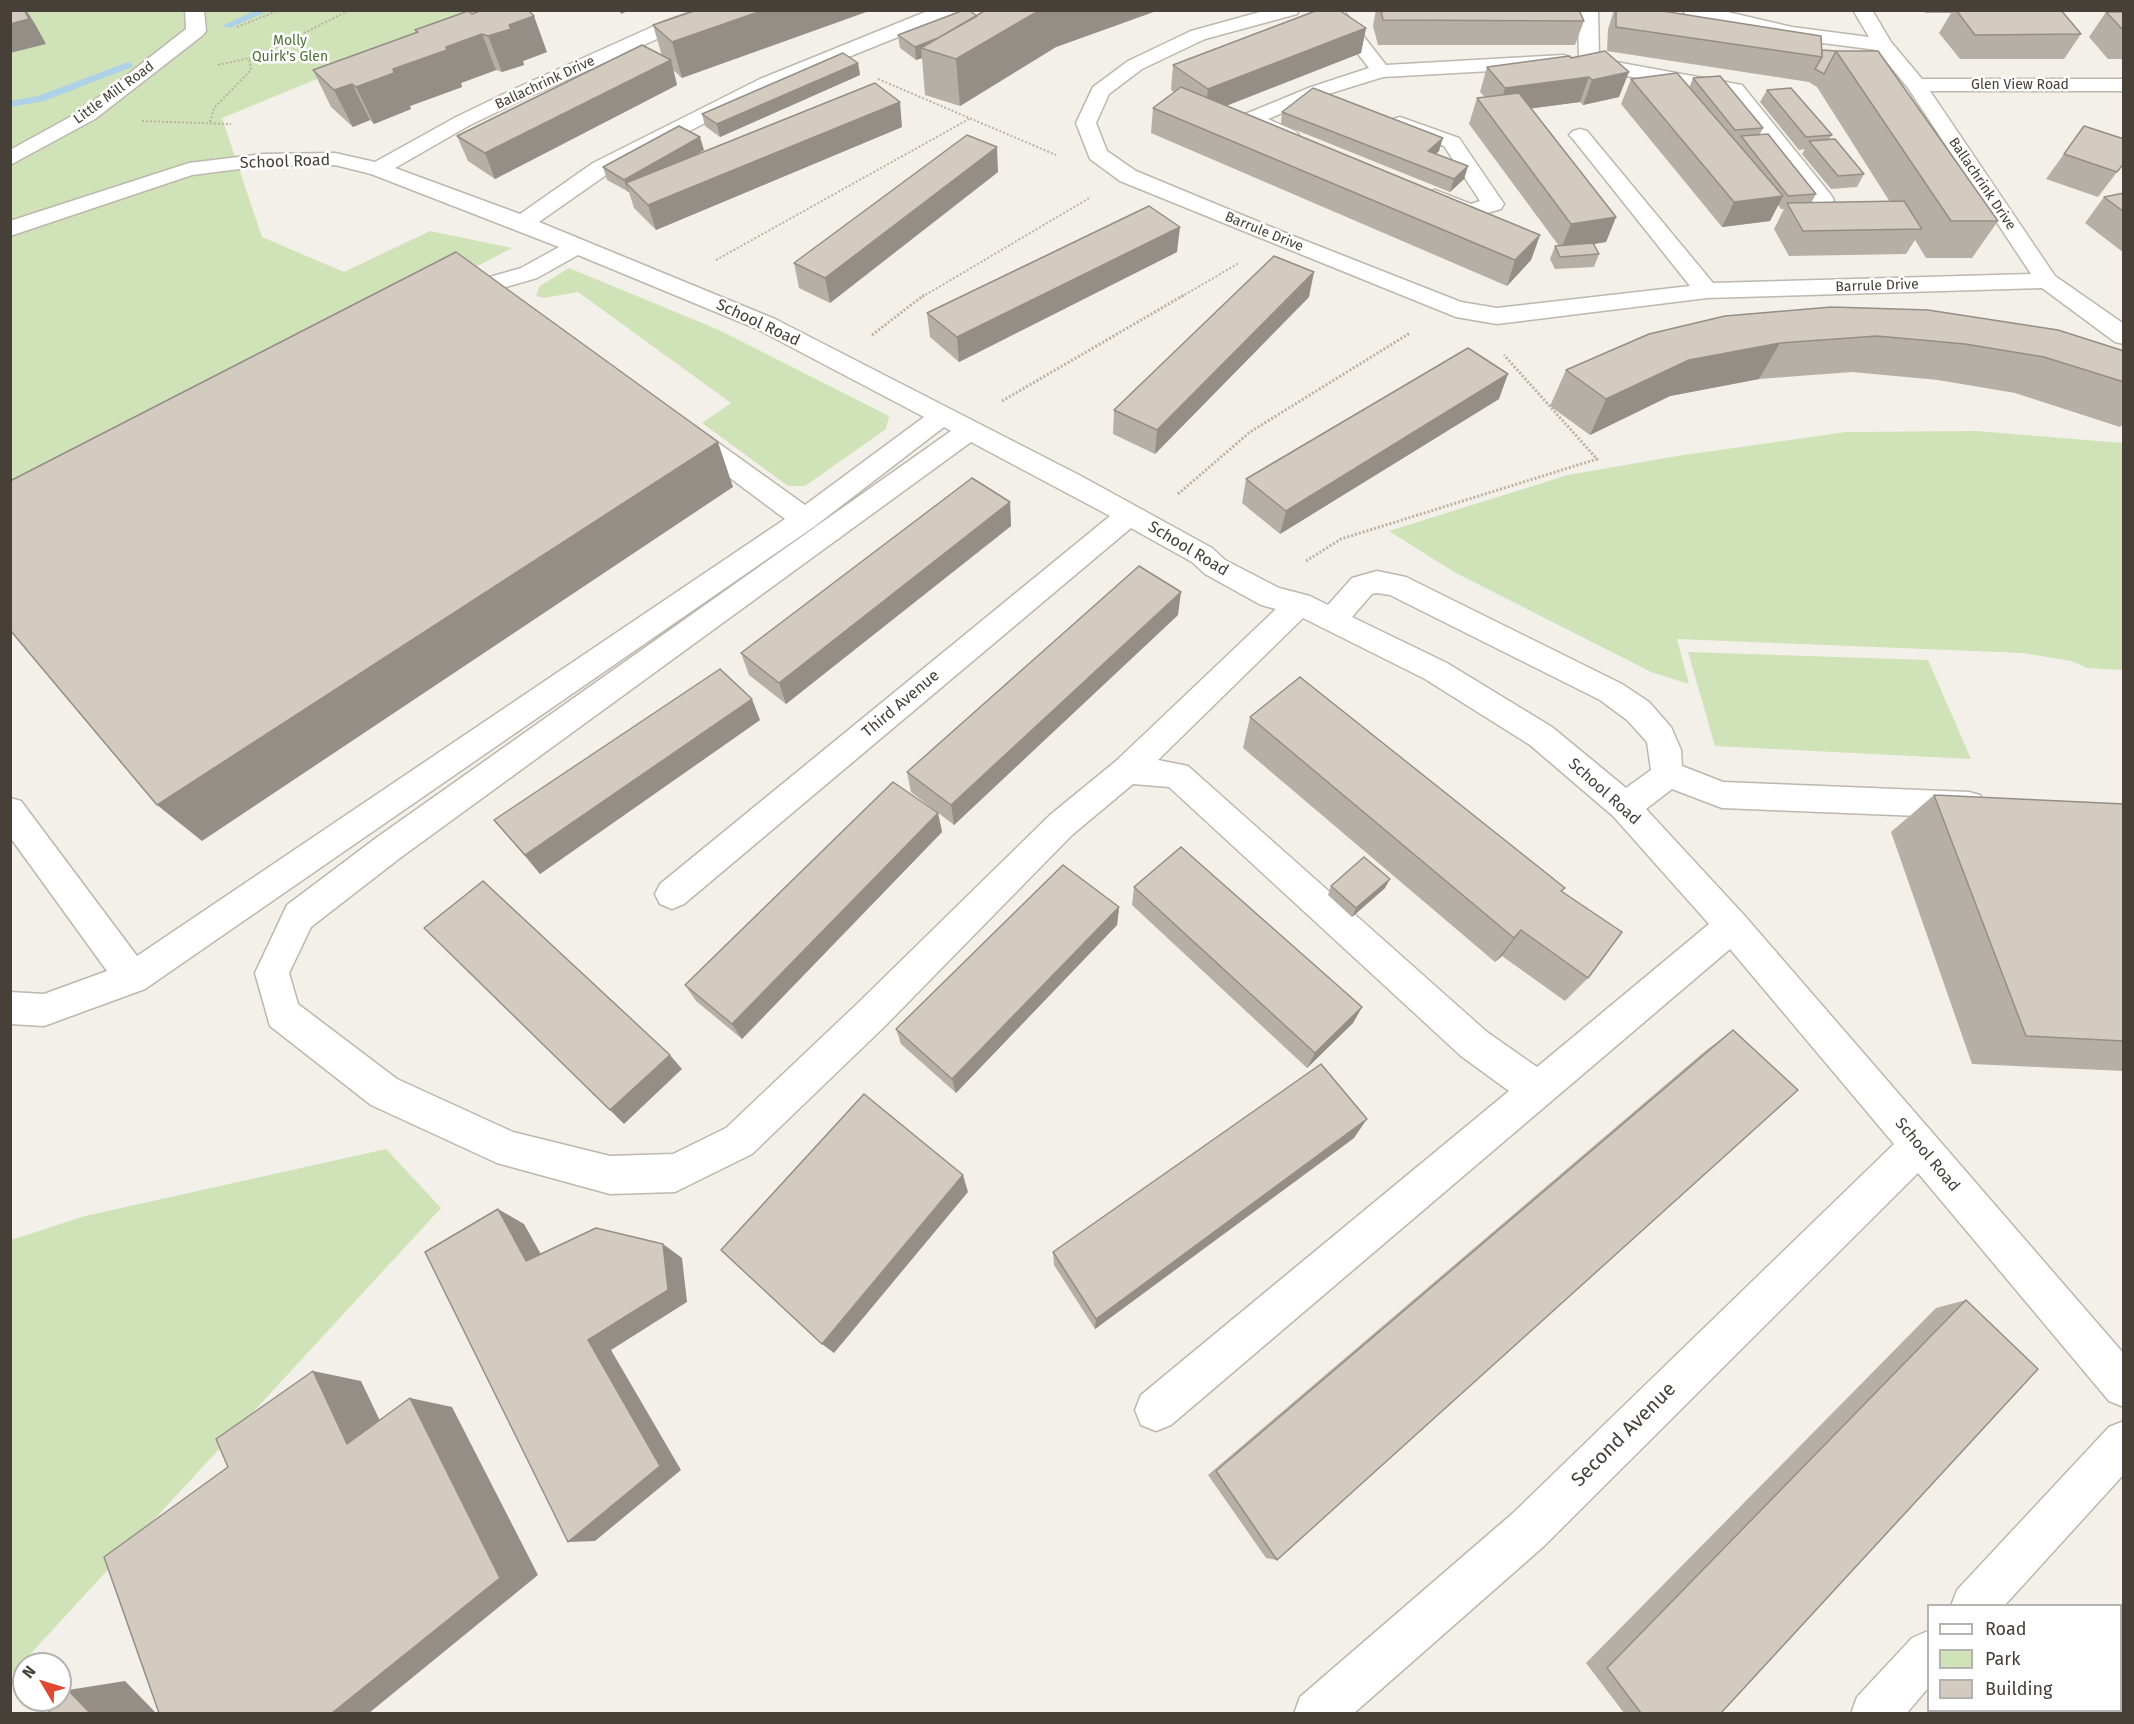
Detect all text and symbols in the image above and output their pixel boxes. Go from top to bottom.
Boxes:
park label: Molly Quirk's Glen [252,33,328,66]
street label: Ballachrink Drive [493,53,597,113]
street label: Little Mill Road [71,58,157,128]
street label: Glen View Road [1971,77,2069,93]
street label: Ballachrink Drive [1945,135,2019,233]
street label: School Road [240,151,330,173]
street label: Barrule Drive [1222,209,1306,255]
street label: Barrule Drive [1835,276,1919,296]
street label: School Road [713,295,803,351]
street label: School Road [1144,518,1232,580]
street label: Third Avenue [859,666,943,742]
street label: School Road [1564,755,1644,829]
street label: School Road [1891,1114,1963,1196]
street label: Second Avenue [1567,1378,1681,1492]
legend [1927,1604,2122,1712]
text: Road [1985,1618,2027,1640]
text: Park [1985,1648,2020,1670]
north arrow [12,1652,72,1712]
text: N [18,1662,40,1682]
text: Building [1985,1678,2052,1700]

